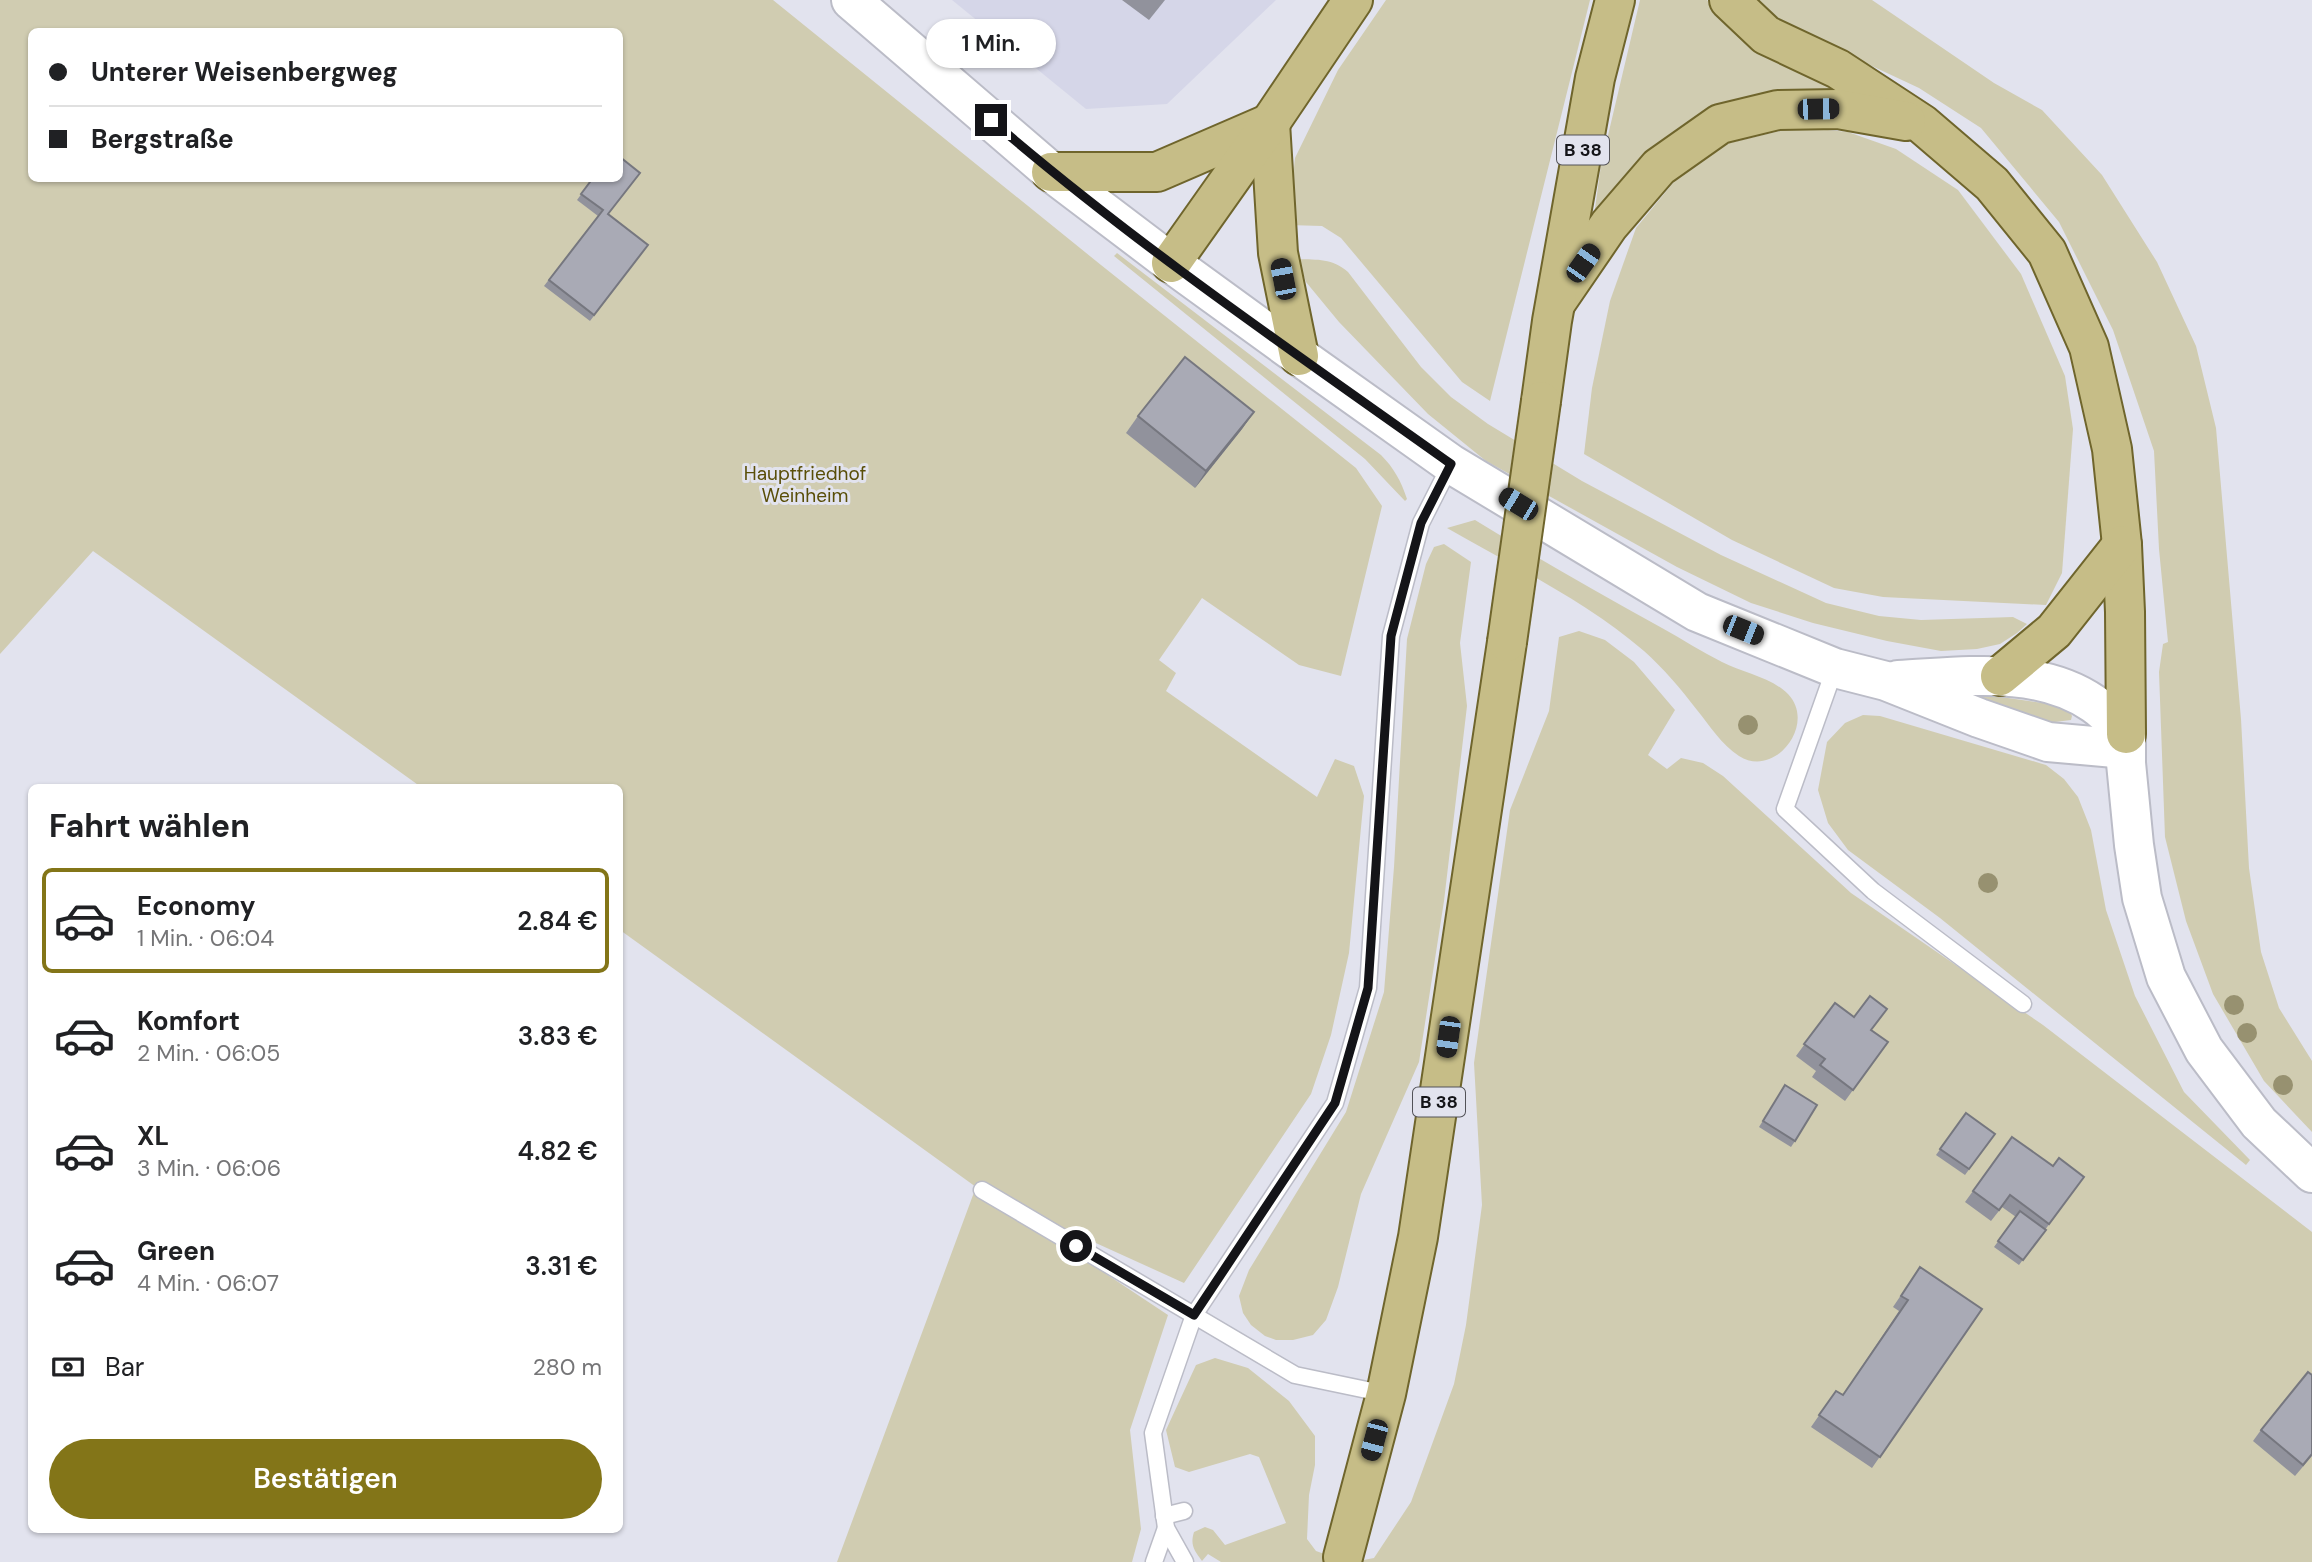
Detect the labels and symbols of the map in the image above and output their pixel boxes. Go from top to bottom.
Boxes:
callout: 1 Min. [926,18,1056,68]
car [1797,98,1840,120]
route end [975,104,1007,136]
road number: B 38 [1557,135,1609,164]
car [1563,240,1604,286]
car [1269,256,1298,302]
park label: Hauptfriedhof Weinheim [744,461,866,508]
car [1495,484,1542,524]
car [1720,612,1767,648]
car [1435,1015,1462,1059]
road number: B 38 [1413,1087,1465,1116]
route start [1060,1230,1092,1262]
car [1359,1417,1390,1463]

